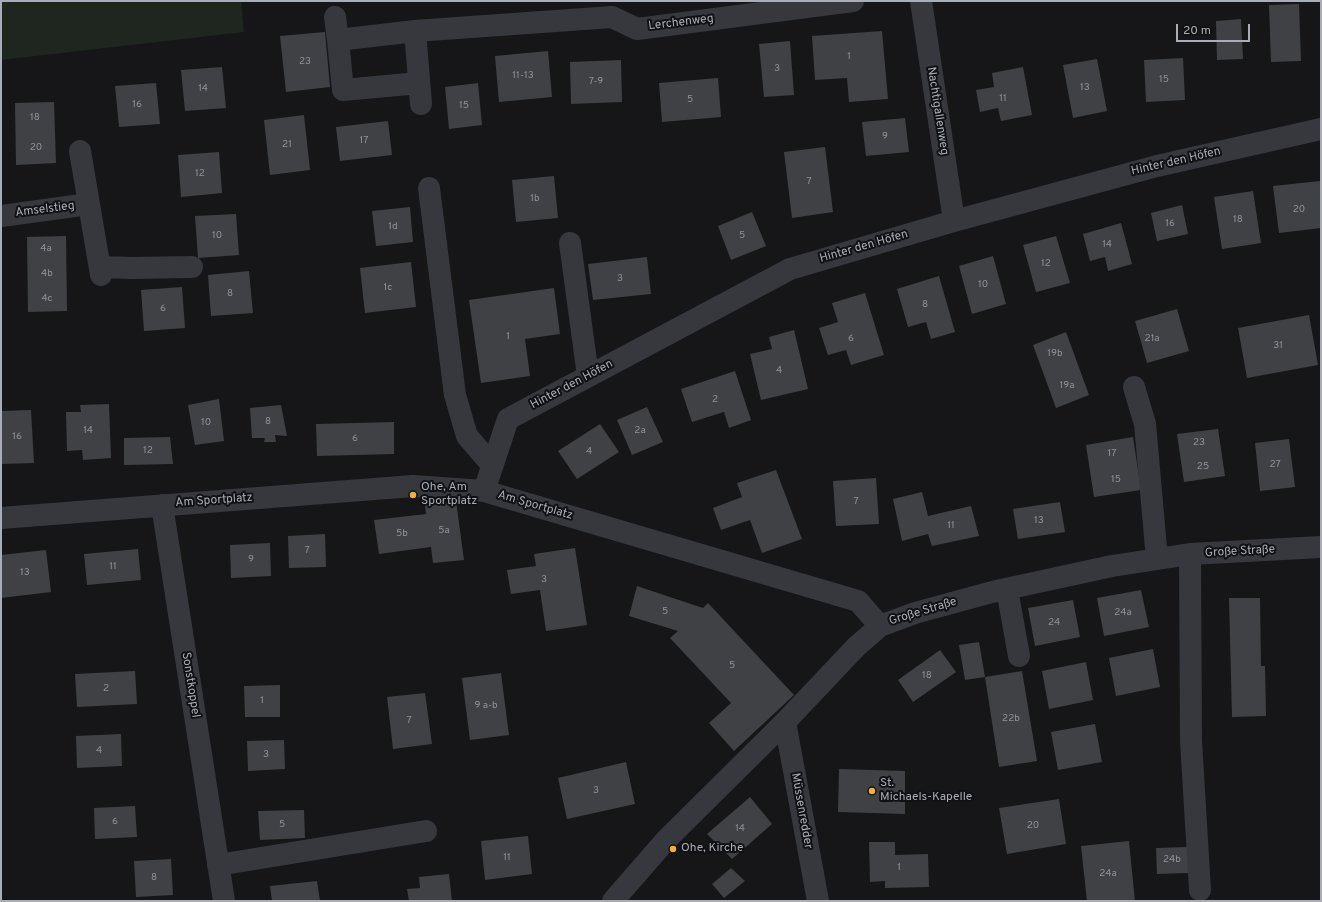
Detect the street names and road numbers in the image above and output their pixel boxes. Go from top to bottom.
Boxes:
street label: Lerchenweg [648,12,714,34]
street label: Nachtigallenweg [923,66,951,156]
street label: Hinter den Höfen [1130,145,1222,179]
street label: Amselstieg [14,199,76,221]
street label: Hinter den Höfen [818,227,910,267]
street label: Hinter den Höfen [528,357,616,413]
street label: Am Sportplatz [496,488,574,524]
street label: Am Sportplatz [175,491,253,511]
street label: Große Straße [1205,543,1275,561]
street label: Große Straße [887,595,959,629]
street label: Sonstkoppel [178,651,202,719]
street label: Müssenredder [787,772,815,850]

